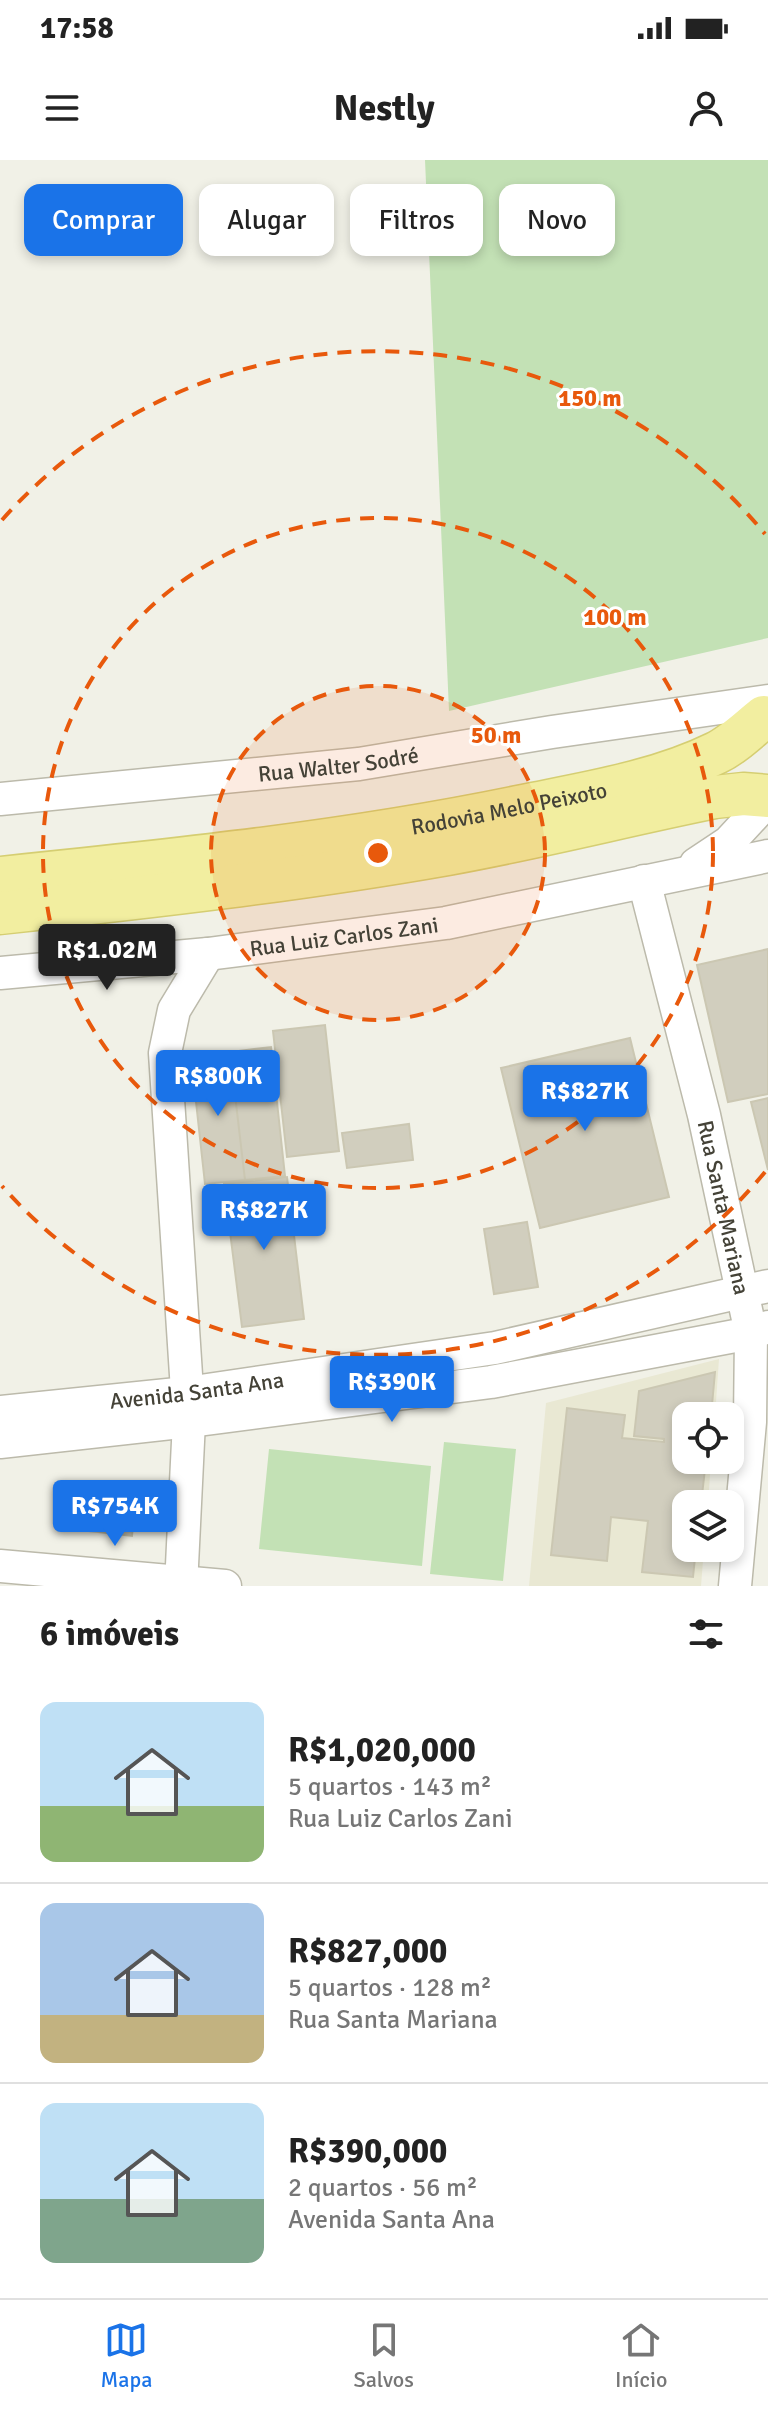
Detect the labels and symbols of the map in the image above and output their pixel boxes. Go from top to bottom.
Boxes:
text: 150 m [558,383,622,413]
text: 100 m [583,602,647,632]
text: 50 m [471,720,521,750]
street label: Rua Walter Sodré [257,741,421,788]
street label: Rodovia Melo Peixoto [409,776,610,841]
centre of rings [364,839,392,867]
street label: Rua Luiz Carlos Zani [248,911,440,962]
pin: R$1.02M [33,924,181,992]
pin: R$800K [153,1050,283,1118]
pin: R$827K [520,1065,650,1133]
street label: Rua Santa Mariana [692,1118,755,1297]
pin: R$827K [199,1184,329,1252]
pin: R$390K [327,1356,457,1424]
street label: Avenida Santa Ana [109,1366,286,1415]
pin: R$754K [50,1480,180,1548]

